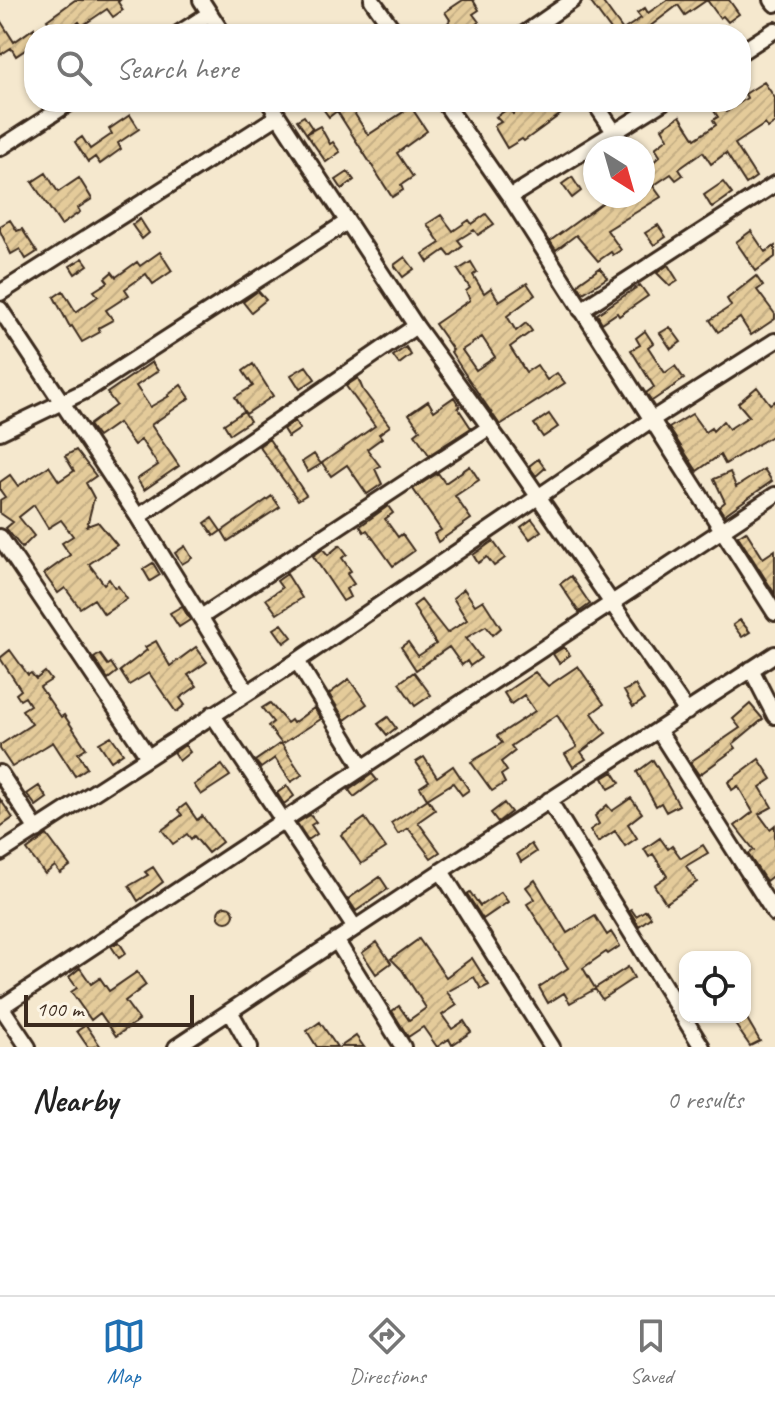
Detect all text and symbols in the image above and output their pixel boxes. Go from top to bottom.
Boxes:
search box [24,24,751,112]
icon: search [52,46,96,90]
text: Search here [116,49,238,87]
north arrow [583,136,655,208]
map controls [679,951,751,1023]
button: locate [679,951,751,1023]
scale bar [24,991,194,1027]
text: 100 m [36,995,83,1023]
text: Nearby [32,1078,118,1121]
text: 0 results [667,1083,743,1116]
tab: Map [102,1314,146,1390]
tab: Directions [349,1314,426,1390]
tab: Saved [629,1314,673,1390]

